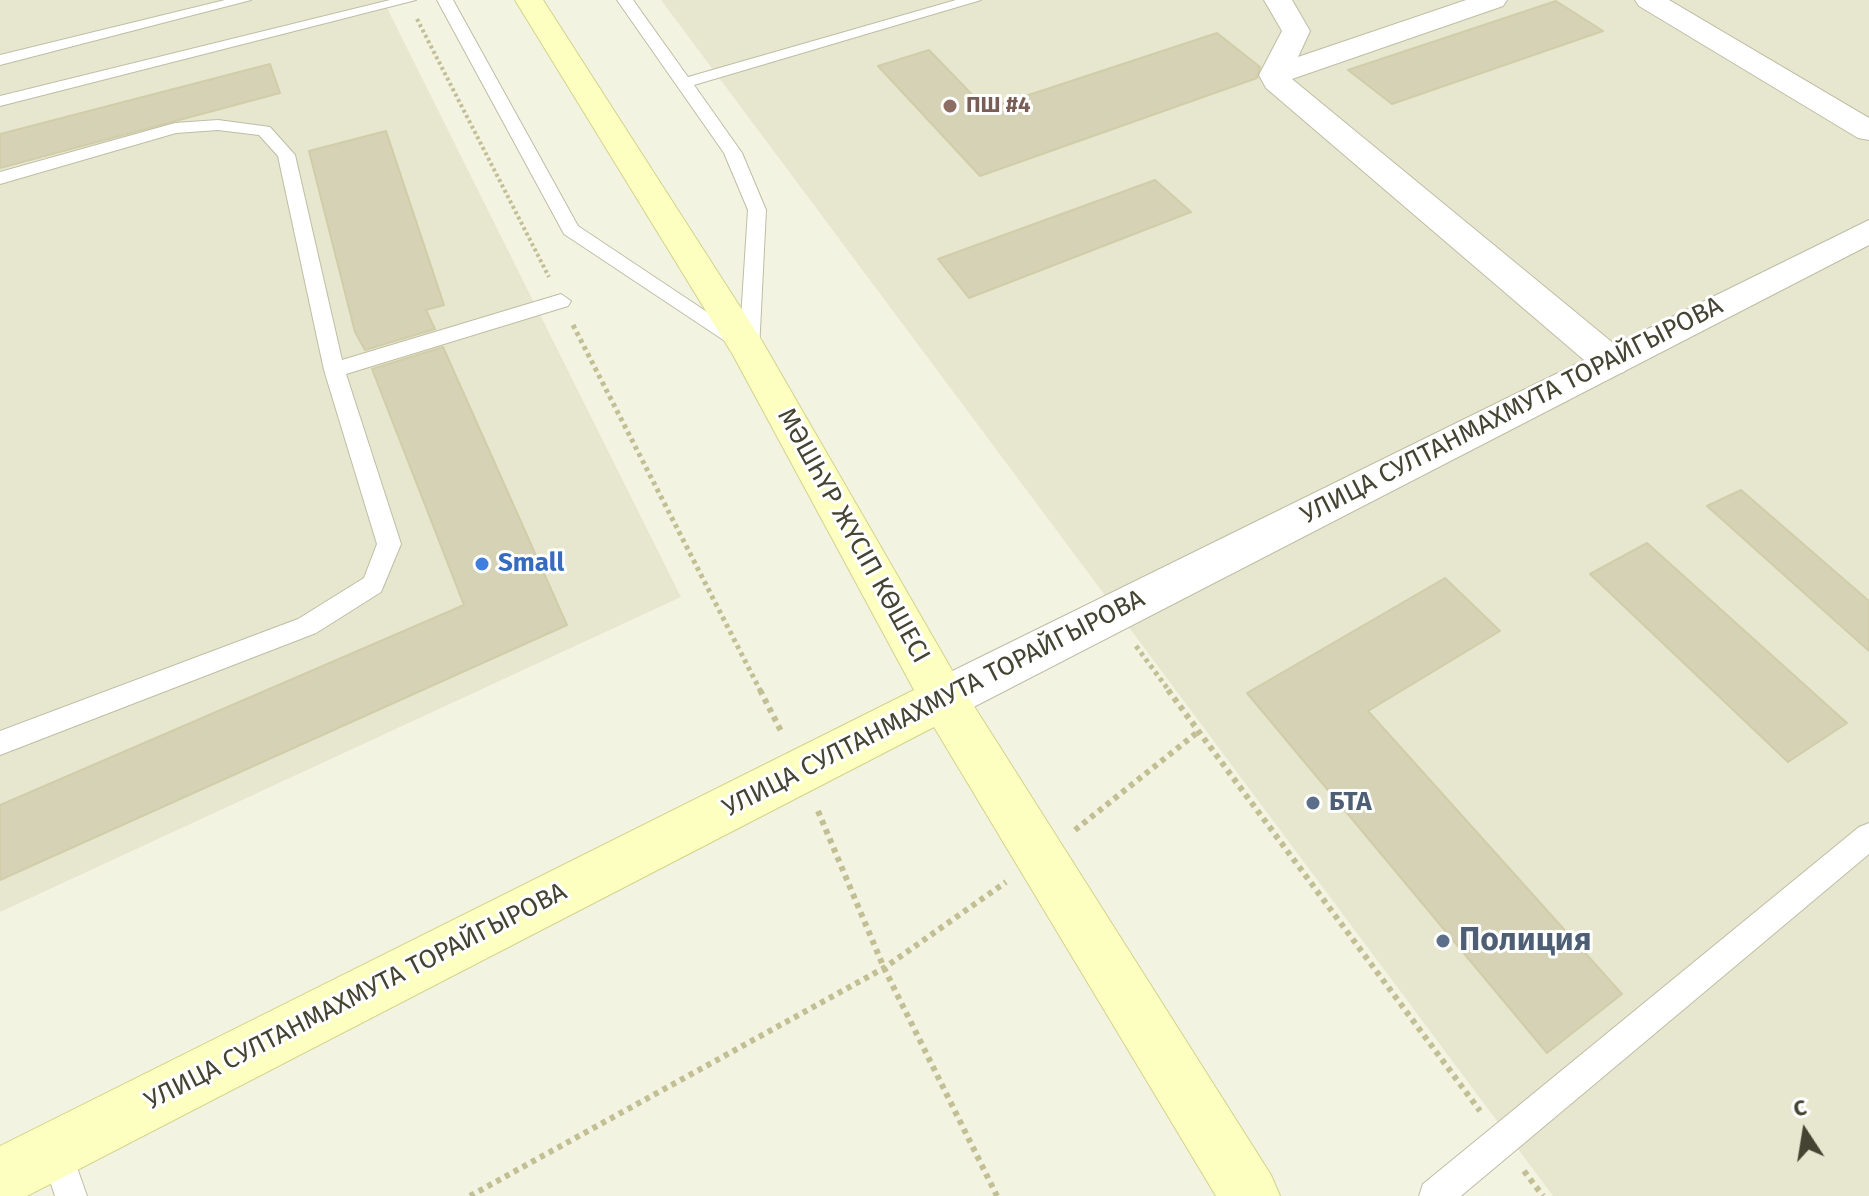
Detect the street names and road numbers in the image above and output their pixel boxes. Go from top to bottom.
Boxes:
street label: УЛИЦА СУЛТАНМАХМУТА ТОРАЙГЫРОВА [1296,291,1728,531]
street label: МӘШҺҮР ЖҮСІП КӨШЕСІ [770,403,936,669]
street label: УЛИЦА СУЛТАНМАХМУТА ТОРАЙГЫРОВА [718,584,1150,824]
street label: УЛИЦА СУЛТАНМАХМУТА ТОРАЙГЫРОВА [140,877,572,1117]

